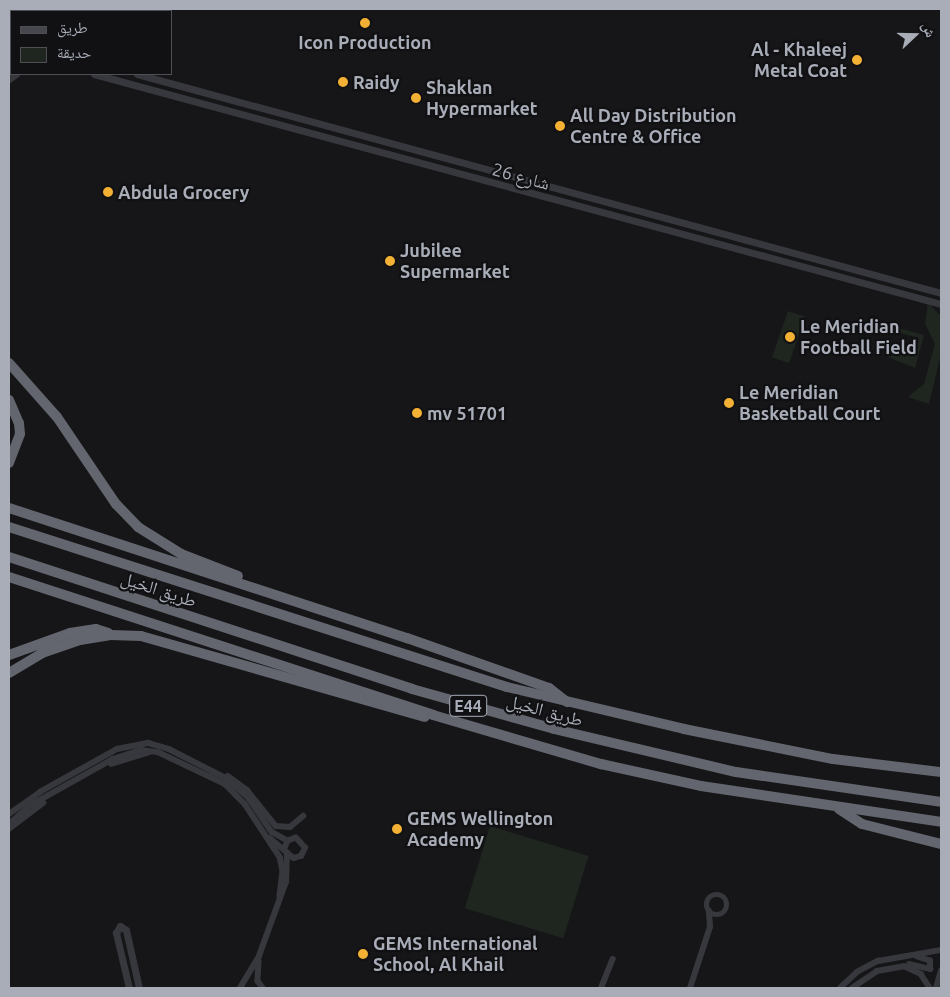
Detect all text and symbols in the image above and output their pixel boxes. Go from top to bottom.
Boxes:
legend [10,10,172,75]
north arrow [890,10,940,60]
marker: Icon Production [359,17,371,29]
text: طريق [57,19,88,36]
text: ش [919,20,939,39]
place label: Icon Production [298,31,432,53]
place label: Al - Khaleej Metal Coat [751,39,847,82]
text: حديقة [57,44,91,61]
marker: Al - Khaleej Metal Coat [851,54,863,66]
place label: Raidy [353,71,400,93]
marker: Raidy [337,76,349,88]
place label: Shaklan Hypermarket [426,77,538,120]
marker: Shaklan Hypermarket [410,92,422,104]
place label: All Day Distribution Centre & Office [570,105,737,148]
marker: All Day Distribution Centre & Office [554,120,566,132]
street label: شارع 26 [490,158,552,194]
place label: Abdula Grocery [118,181,249,203]
marker: Abdula Grocery [102,186,114,198]
place label: Jubilee Supermarket [400,240,510,282]
marker: Jubilee Supermarket [384,255,396,267]
place label: Le Meridian Football Field [800,316,917,358]
marker: Le Meridian Football Field [784,331,796,343]
place label: Le Meridian Basketball Court [739,382,880,424]
marker: Le Meridian Basketball Court [723,397,735,409]
place label: mv 51701 [427,402,507,424]
marker: mv 51701 [411,407,423,419]
street label: طريق الخيل [118,567,200,611]
street label: طريق الخيل [504,689,586,731]
road number: E44 [448,692,488,719]
place label: GEMS Wellington Academy [407,808,553,851]
marker: GEMS Wellington Academy [391,823,403,835]
place label: GEMS International School, Al Khail [373,933,538,976]
marker: GEMS International School, Al Khail [357,948,369,960]

